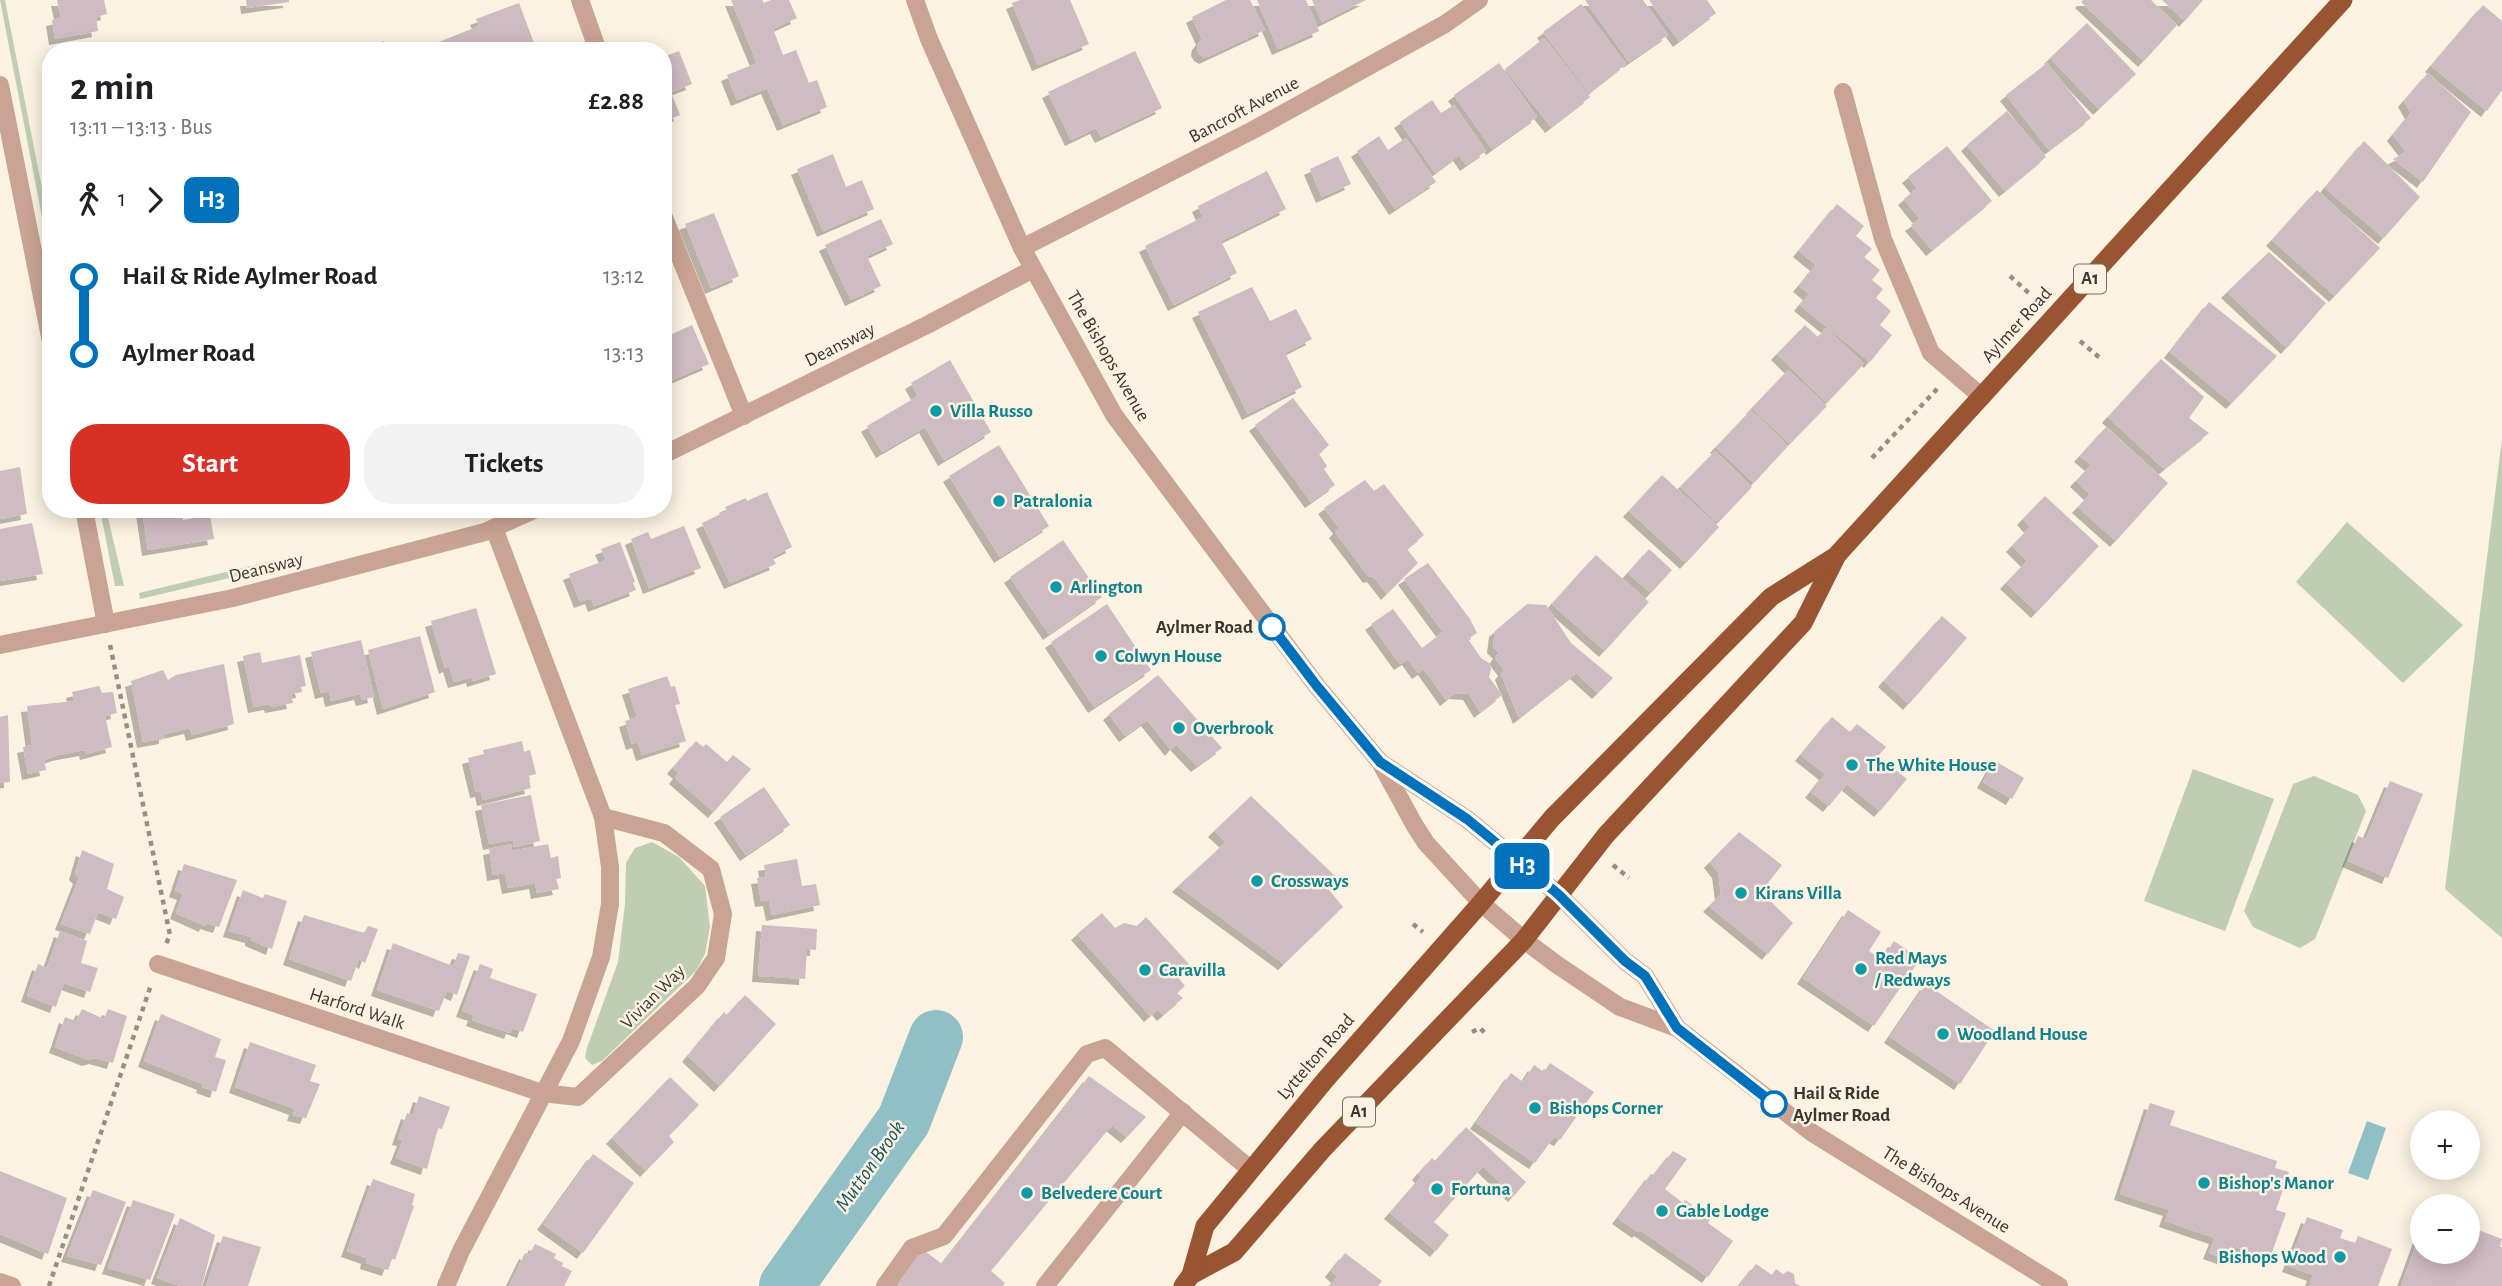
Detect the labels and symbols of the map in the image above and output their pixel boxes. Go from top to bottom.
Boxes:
street label: Bancroft Avenue [1186,73,1302,147]
road number: A1 [2074,264,2106,293]
street label: Aylmer Road [1978,283,2056,366]
street label: The Bishops Avenue [1063,288,1153,424]
street label: Deansway [802,319,878,371]
place label: Villa Russo [950,402,1033,421]
marker: Villa Russo [928,403,944,419]
place label: Patralonia [1013,492,1093,511]
marker: Patralonia [991,493,1007,509]
street label: Deansway [227,550,305,586]
place label: Arlington [1070,578,1143,597]
marker: Arlington [1048,579,1064,595]
marker: Aylmer Road [1259,614,1285,640]
place label: Aylmer Road [1156,618,1253,637]
place label: Colwyn House [1115,647,1222,666]
marker: Colwyn House [1093,648,1109,664]
place label: Overbrook [1193,719,1274,738]
marker: Overbrook [1171,720,1187,736]
place label: The White House [1866,756,1996,775]
marker: The White House [1844,757,1860,773]
line badge: H3 [1490,843,1554,889]
place label: Crossways [1271,872,1349,891]
marker: Crossways [1249,873,1265,889]
place label: Kirans Villa [1755,884,1842,903]
marker: Kirans Villa [1733,885,1749,901]
place label: Red Mays / Redways [1874,949,1951,990]
street label: Vivian Way [617,961,689,1033]
place label: Caravilla [1159,961,1226,980]
marker: Red Mays / Redways [1853,961,1869,977]
marker: Caravilla [1137,962,1153,978]
street label: Harford Walk [307,985,407,1033]
street label: Lyttelton Road [1274,1010,1358,1103]
place label: Woodland House [1957,1025,2087,1044]
marker: Woodland House [1935,1026,1951,1042]
place label: Hail & Ride Aylmer Road [1793,1084,1890,1125]
marker: Hail & Ride Aylmer Road [1761,1091,1787,1117]
road number: A1 [1343,1098,1375,1126]
place label: Bishops Corner [1549,1099,1663,1118]
marker: Bishops Corner [1527,1100,1543,1116]
water label: Mutton Brook [831,1117,909,1215]
street label: The Bishops Avenue [1879,1143,2013,1237]
place label: Bishop's Manor [2218,1174,2334,1193]
marker: Bishop's Manor [2196,1175,2212,1191]
place label: Fortuna [1451,1180,1511,1199]
marker: Fortuna [1429,1181,1445,1197]
place label: Belvedere Court [1041,1184,1163,1203]
marker: Belvedere Court [1019,1185,1035,1201]
place label: Gable Lodge [1676,1202,1769,1221]
marker: Gable Lodge [1654,1203,1670,1219]
place label: Bishops Wood [2218,1248,2326,1267]
marker: Bishops Wood [2332,1249,2348,1265]

